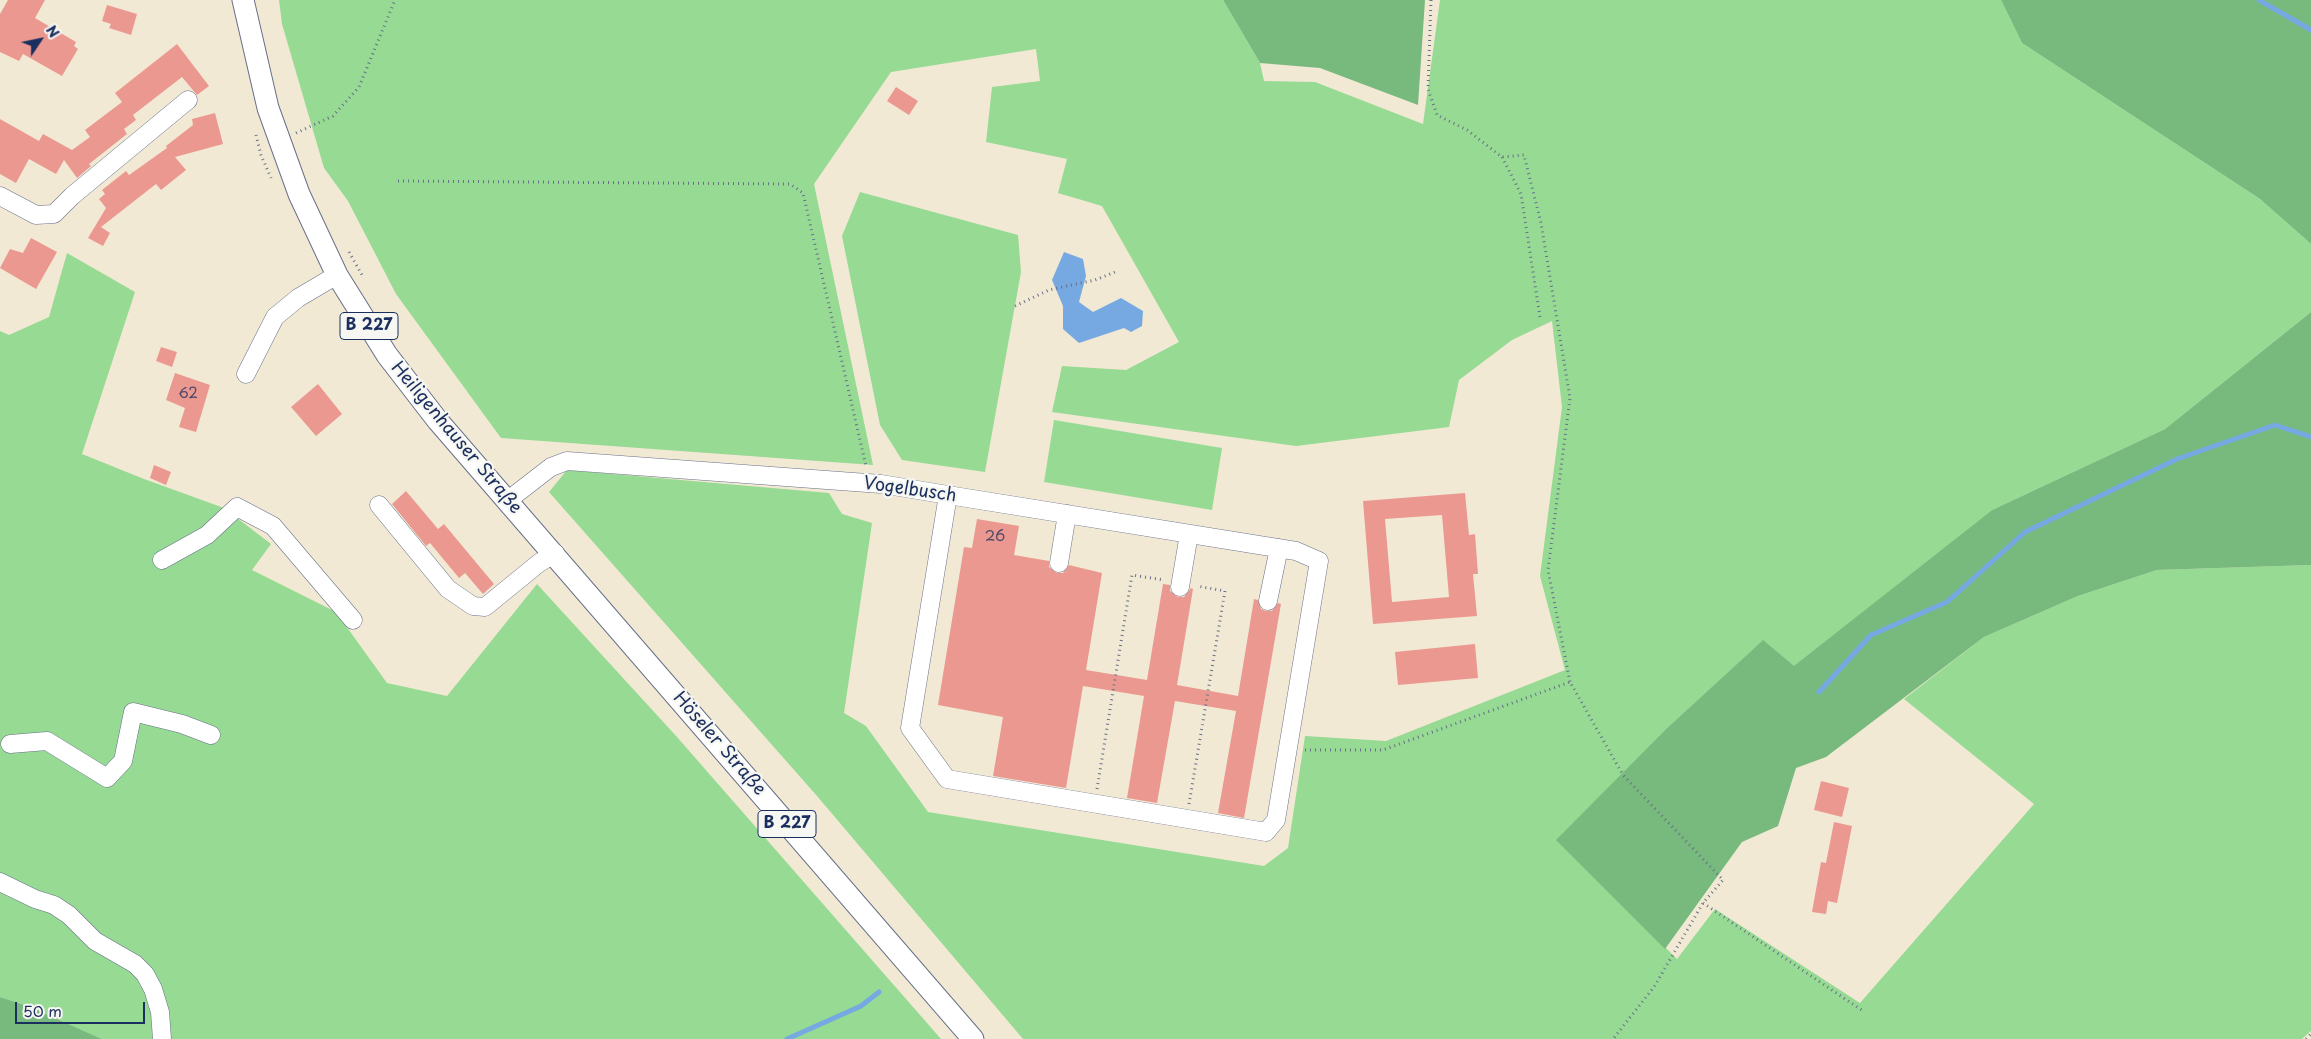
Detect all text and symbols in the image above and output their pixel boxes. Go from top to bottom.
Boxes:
north arrow [15,15,65,65]
text: N [41,21,65,42]
road number: B 227 [340,312,398,340]
street label: Heiligenhauser Straße [386,358,526,518]
house number: 62 [178,385,198,403]
street label: Vogelbusch [862,473,958,507]
house number: 26 [985,528,1005,546]
street label: Höseler Straße [668,688,770,800]
road number: B 227 [758,811,816,838]
scale bar [18,992,148,1024]
text: 50 m [23,999,62,1022]

